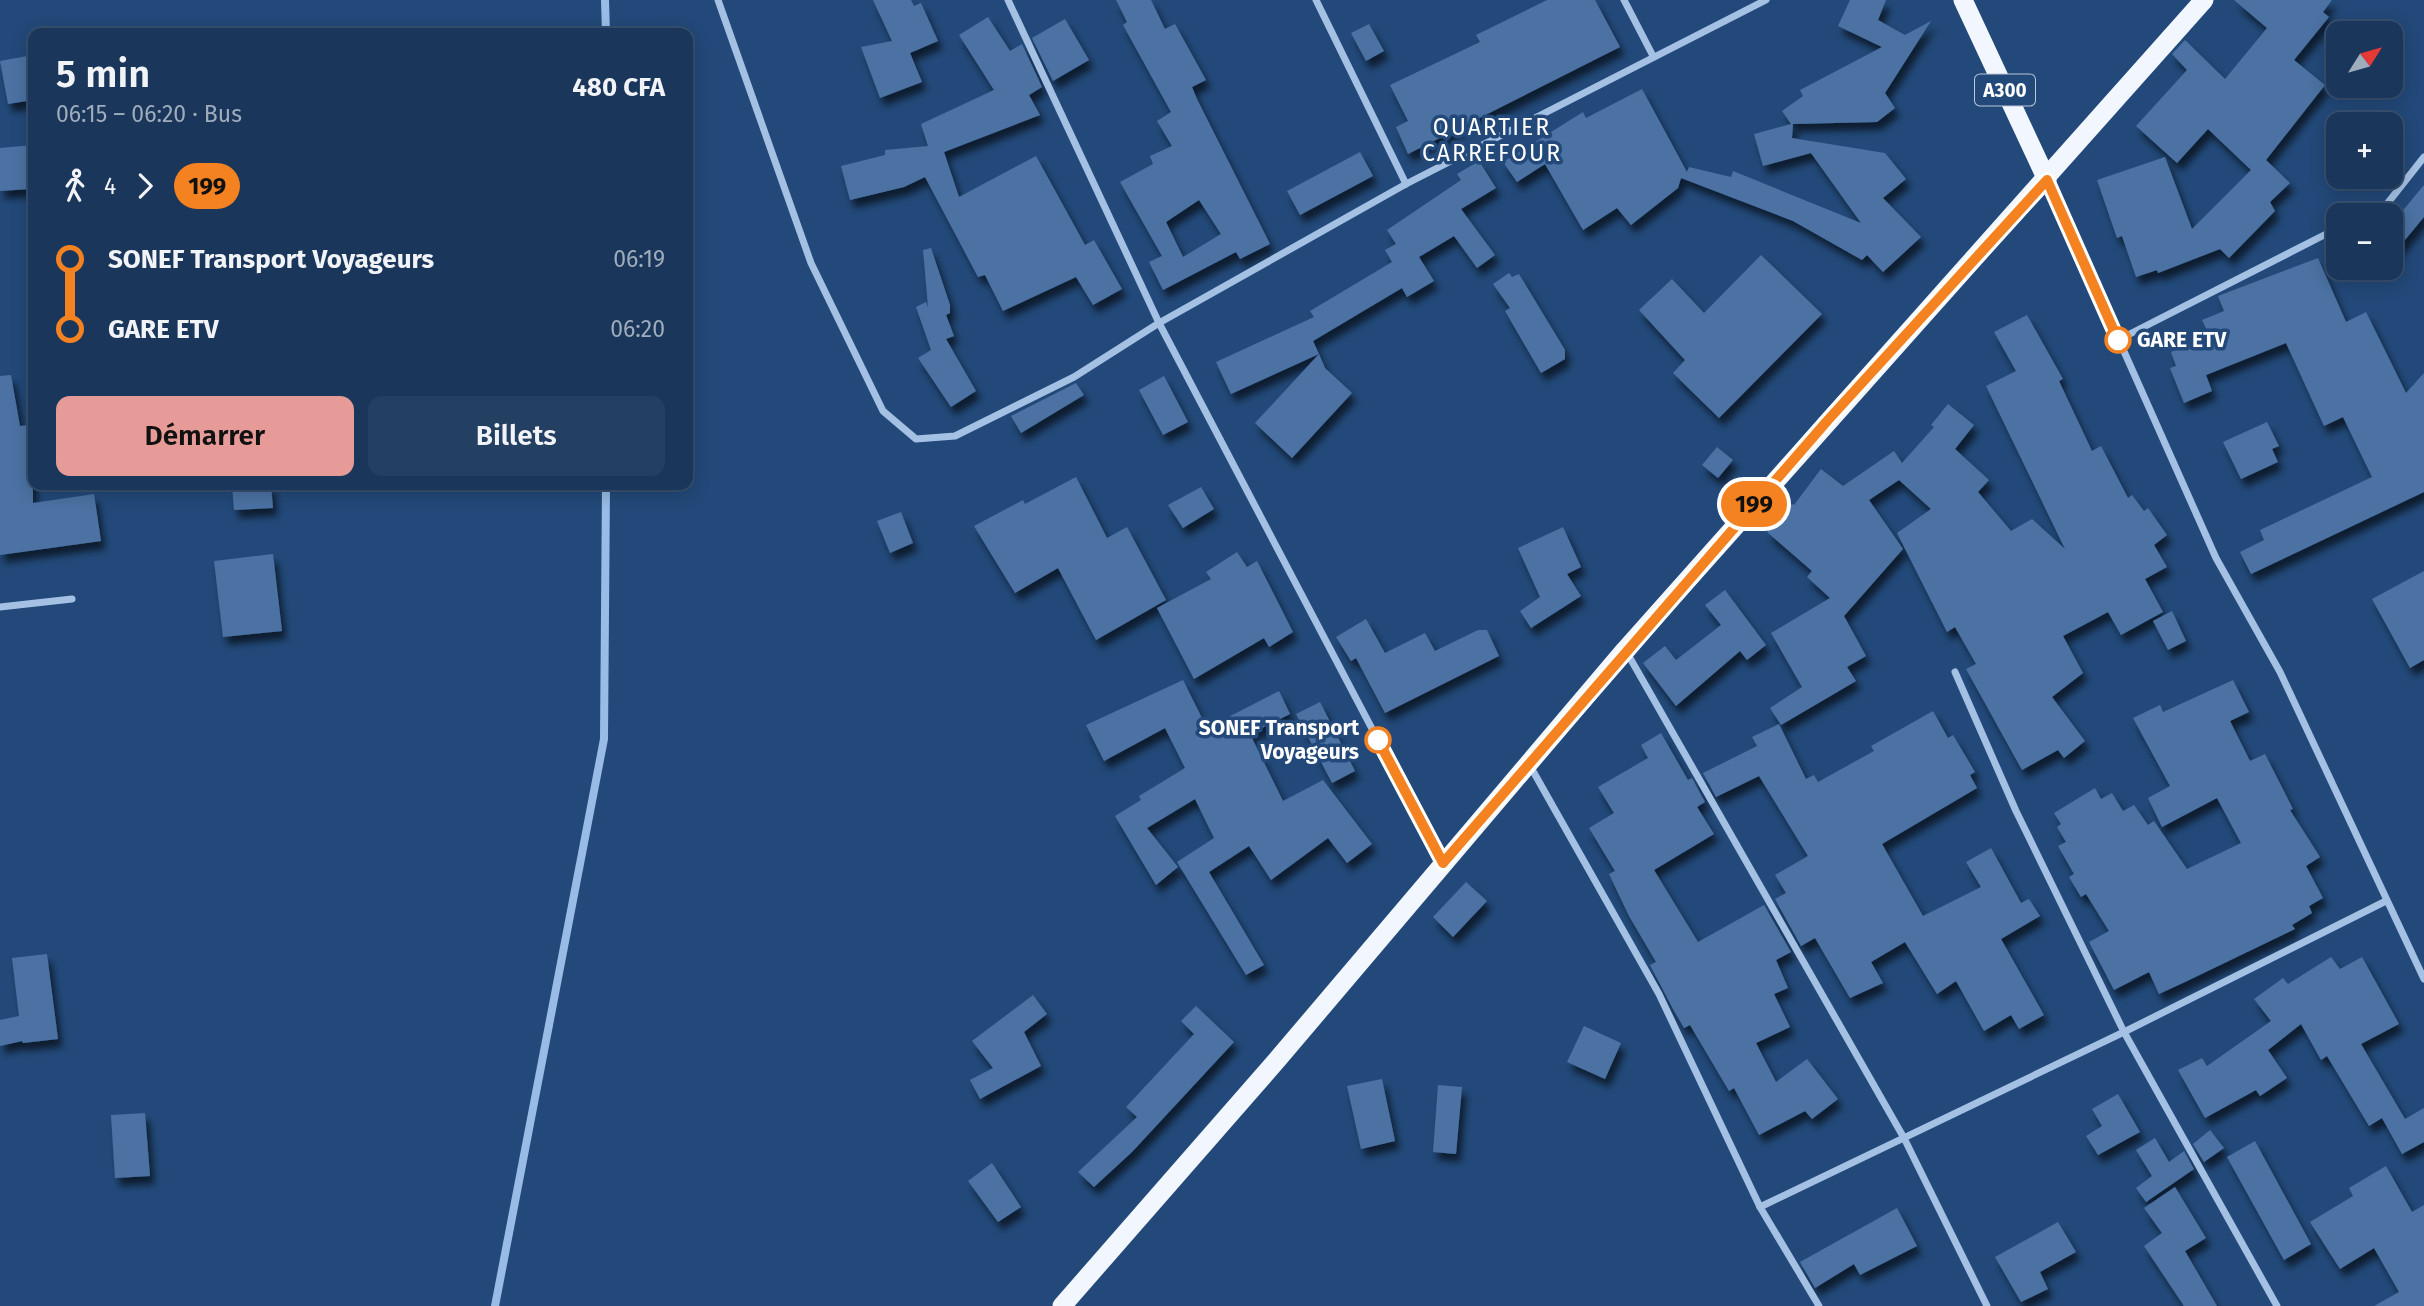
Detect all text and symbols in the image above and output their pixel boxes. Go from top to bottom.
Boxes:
north arrow [2326,21,2403,98]
map controls [2326,21,2403,280]
text: 5 min [56,51,150,97]
text: 480 CFA [572,72,665,103]
road number: A300 [1975,74,2035,106]
text: 06:15 – 06:20 · Bus [56,100,242,128]
button: + [2326,112,2403,189]
district label: QUARTIER CARREFOUR [1422,113,1562,167]
icon: walk [56,167,94,205]
icon: forward [126,167,164,205]
text: 4 [104,172,116,200]
text: 199 [188,172,226,200]
button: − [2326,203,2403,280]
text: SONEF Transport Voyageurs [108,244,434,275]
text: 06:19 [613,245,665,273]
text: GARE ETV [108,314,219,345]
text: 06:20 [610,315,665,343]
marker: GARE ETV [2105,327,2131,353]
place label: GARE ETV [2137,327,2227,353]
button: Démarrer [56,396,354,476]
button: Billets [368,396,665,476]
line badge: 199 [1714,481,1794,527]
text: 199 [1735,490,1773,518]
place label: SONEF Transport Voyageurs [1199,715,1360,765]
marker: SONEF Transport Voyageurs [1365,727,1391,753]

